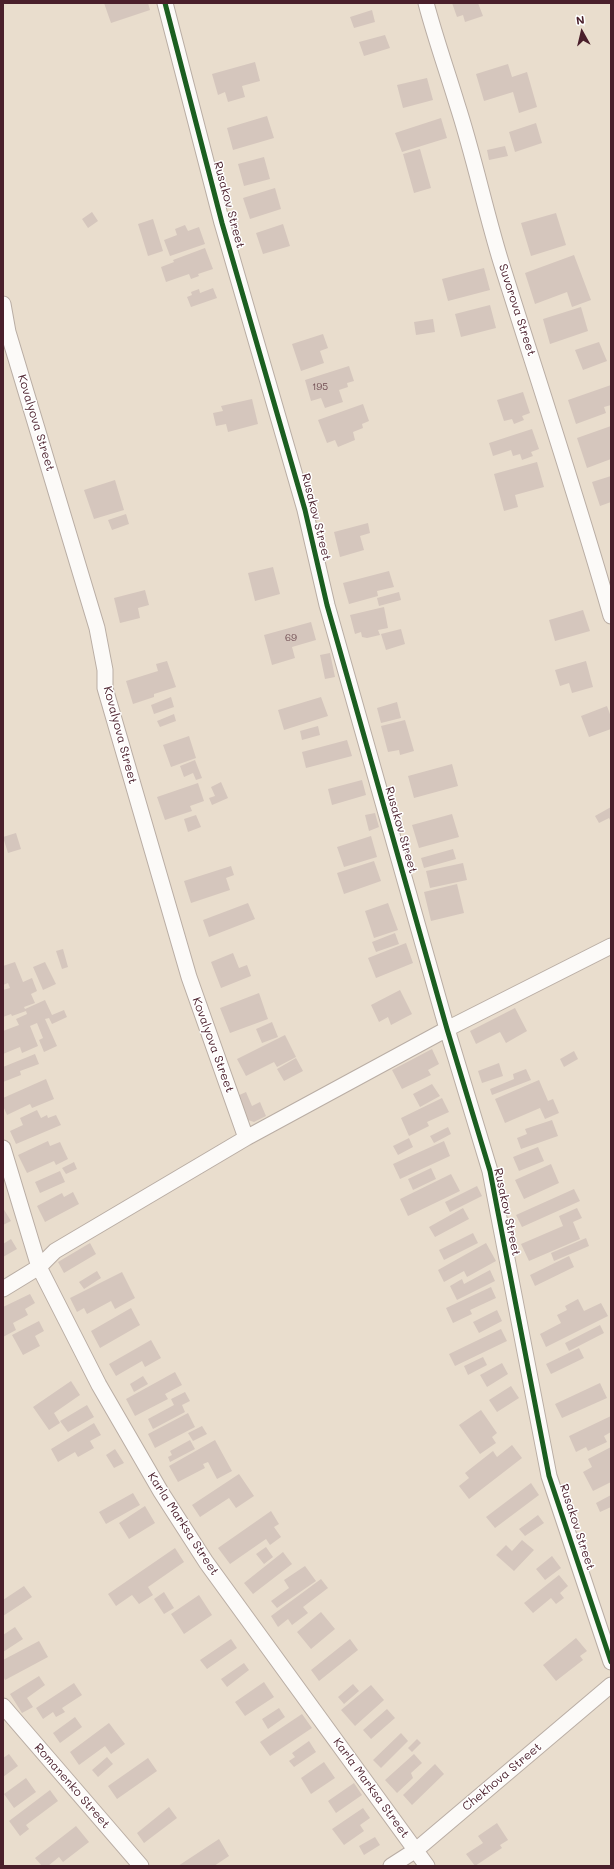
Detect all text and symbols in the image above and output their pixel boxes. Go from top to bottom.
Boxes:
north arrow [562,12,602,52]
text: N [575,12,585,28]
street label: Rusakov Street [210,160,248,250]
street label: Suvorova Street [495,262,539,358]
street label: Kovalyova Street [14,373,58,473]
house number: 195 [312,381,328,393]
street label: Rusakov Street [298,472,334,562]
house number: 69 [285,632,297,644]
street label: Kovalyova Street [100,685,140,785]
street label: Rusakov Street [382,785,420,875]
street label: Kovalyova Street [189,995,237,1095]
street label: Rusakov Street [491,1167,523,1257]
street label: Karla Marksa Street [144,1470,222,1578]
street label: Rusakov Street [556,1482,598,1572]
street label: Karla Marksa Street [330,1735,412,1841]
street label: Romanenko Street [31,1740,113,1832]
street label: Chekhova Street [459,1740,545,1814]

